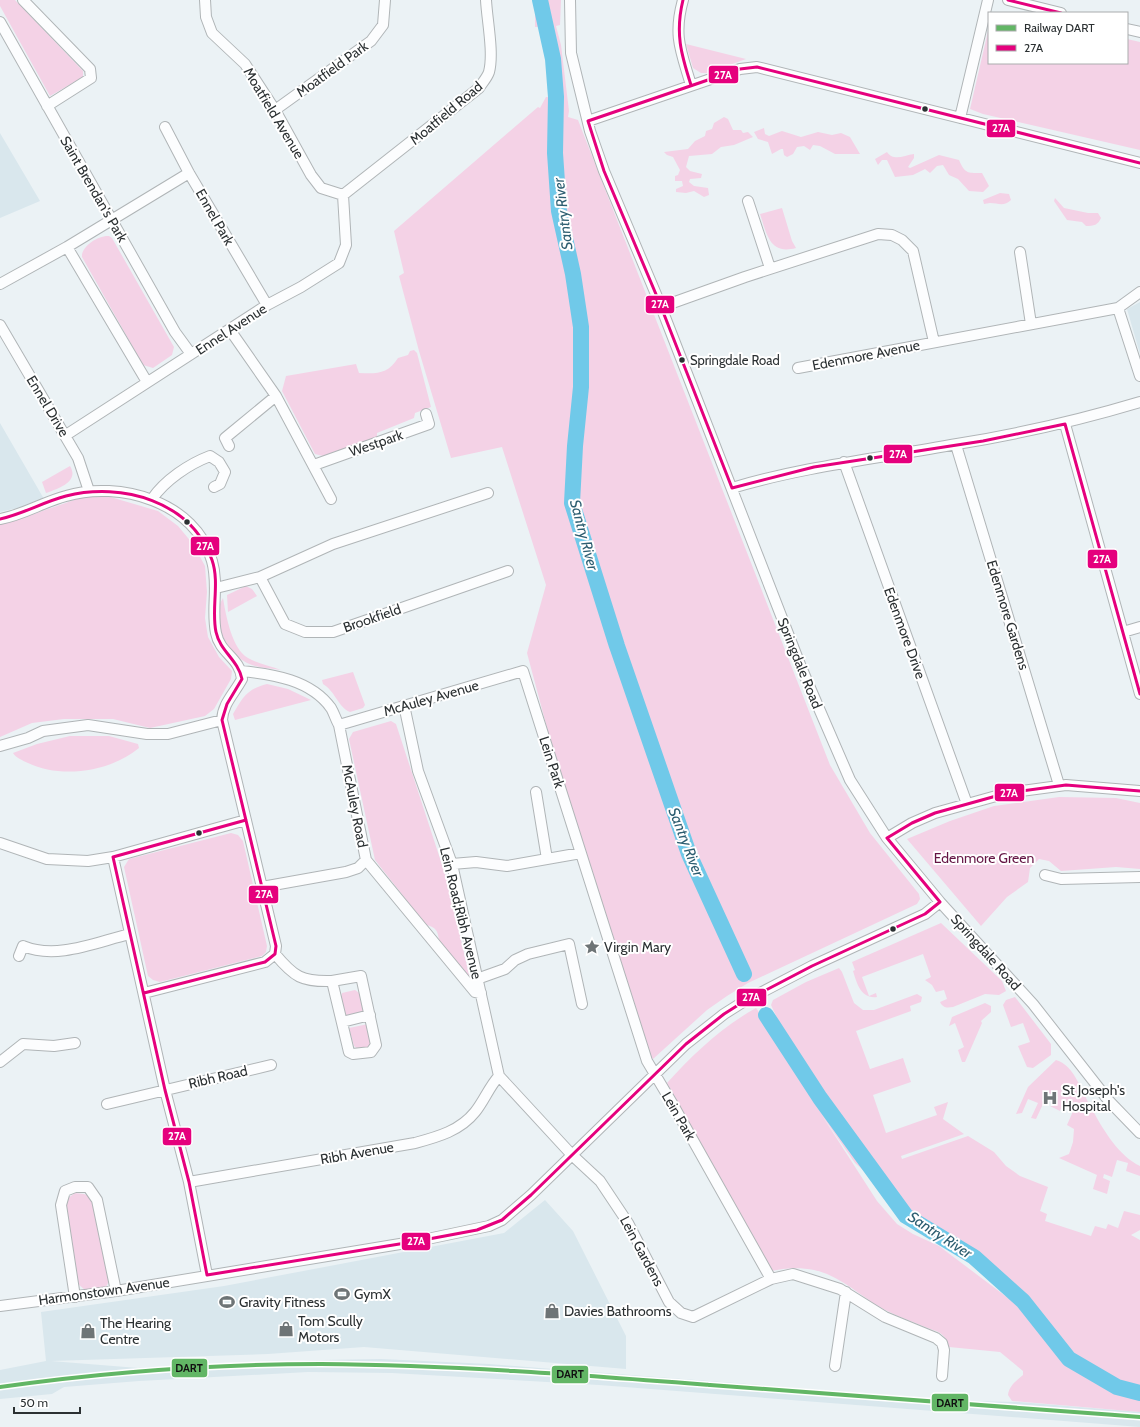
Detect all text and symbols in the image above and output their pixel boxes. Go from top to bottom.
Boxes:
legend [988,12,1128,64]
text: Railway DART [1024,20,1095,35]
street label: Moatfield Park [293,37,372,101]
text: 27A [1024,40,1044,55]
street label: Moatfield Avenue [240,64,308,162]
line badge: 27A [708,65,739,84]
text: 27A [714,68,732,82]
street label: Moatfield Road [406,77,486,149]
unlabelled marker [920,104,930,114]
line badge: 27A [986,119,1016,138]
text: 27A [992,121,1010,135]
street label: Saint Brendan's Park [56,133,132,246]
water label: Santry River [549,176,576,251]
street label: Ennel Park [192,186,239,249]
line badge: 27A [645,295,675,314]
text: 27A [651,297,669,311]
street label: Ennel Avenue [192,299,270,359]
street label: Edenmore Avenue [811,336,921,374]
place label: Springdale Road [690,352,780,368]
marker: Springdale Road [677,355,687,365]
street label: Ennel Drive [23,372,73,440]
street label: Westpark [347,425,406,461]
line badge: 27A [883,444,913,464]
text: 27A [889,447,907,461]
unlabelled marker [865,453,875,463]
water label: Santry River [566,498,602,574]
unlabelled marker [182,517,192,527]
line badge: 27A [190,536,220,556]
text: 27A [196,539,214,553]
line badge: 27A [1087,549,1118,569]
text: 27A [1093,552,1111,566]
street label: Edenmore Gardens [983,558,1033,672]
street label: Edenmore Drive [880,585,930,681]
street label: Brookfield [341,600,403,636]
street label: Springdale Road [774,615,826,711]
street label: McAuley Avenue [381,676,481,720]
street label: Lein Park [535,734,569,791]
street label: McAuley Road [338,763,372,849]
line badge: 27A [994,783,1025,802]
text: 27A [1000,786,1018,800]
water label: Santry River [665,805,708,880]
unlabelled marker [194,828,204,838]
street label: Lein Road;Ribh Avenue [436,845,486,981]
park label: Edenmore Green [934,849,1034,867]
line badge: 27A [248,885,279,904]
text: 27A [255,887,273,901]
street label: Springdale Road [947,910,1025,994]
unlabelled marker [888,924,898,934]
place icon: Virgin Mary [583,938,601,956]
place label: Virgin Mary [604,938,671,956]
line badge: 27A [736,988,767,1007]
text: 27A [742,990,760,1004]
street label: Ribh Road [187,1061,249,1093]
place label: St Joseph's Hospital [1062,1081,1125,1115]
street label: Lein Park [658,1088,700,1144]
hospital icon: St Joseph's Hospital [1041,1089,1059,1107]
line badge: 27A [162,1127,192,1146]
text: 27A [168,1129,186,1143]
street label: Ribh Avenue [319,1138,395,1168]
water label: Santry River [905,1208,976,1263]
street label: Lein Gardens [616,1213,668,1289]
line badge: 27A [401,1232,431,1251]
text: 27A [407,1234,425,1248]
street label: Harmonstown Avenue [37,1273,171,1309]
sports icon: GymX [333,1285,351,1303]
place label: GymX [354,1285,391,1303]
sports icon: Gravity Fitness [218,1293,236,1311]
place label: Gravity Fitness [239,1293,326,1311]
shop icon: Davies Bathrooms [543,1302,561,1320]
place label: Davies Bathrooms [564,1302,672,1320]
place label: Tom Scully Motors [298,1312,363,1346]
place label: The Hearing Centre [100,1314,172,1348]
shop icon: Tom Scully Motors [277,1320,295,1338]
shop icon: The Hearing Centre [79,1322,97,1340]
line badge: DART [171,1358,208,1378]
text: DART [175,1361,203,1375]
line badge: DART [551,1365,589,1384]
text: DART [556,1367,584,1381]
scale bar [14,1389,80,1415]
line badge: DART [931,1393,969,1412]
text: 50 m [20,1395,48,1410]
text: DART [936,1396,964,1410]

